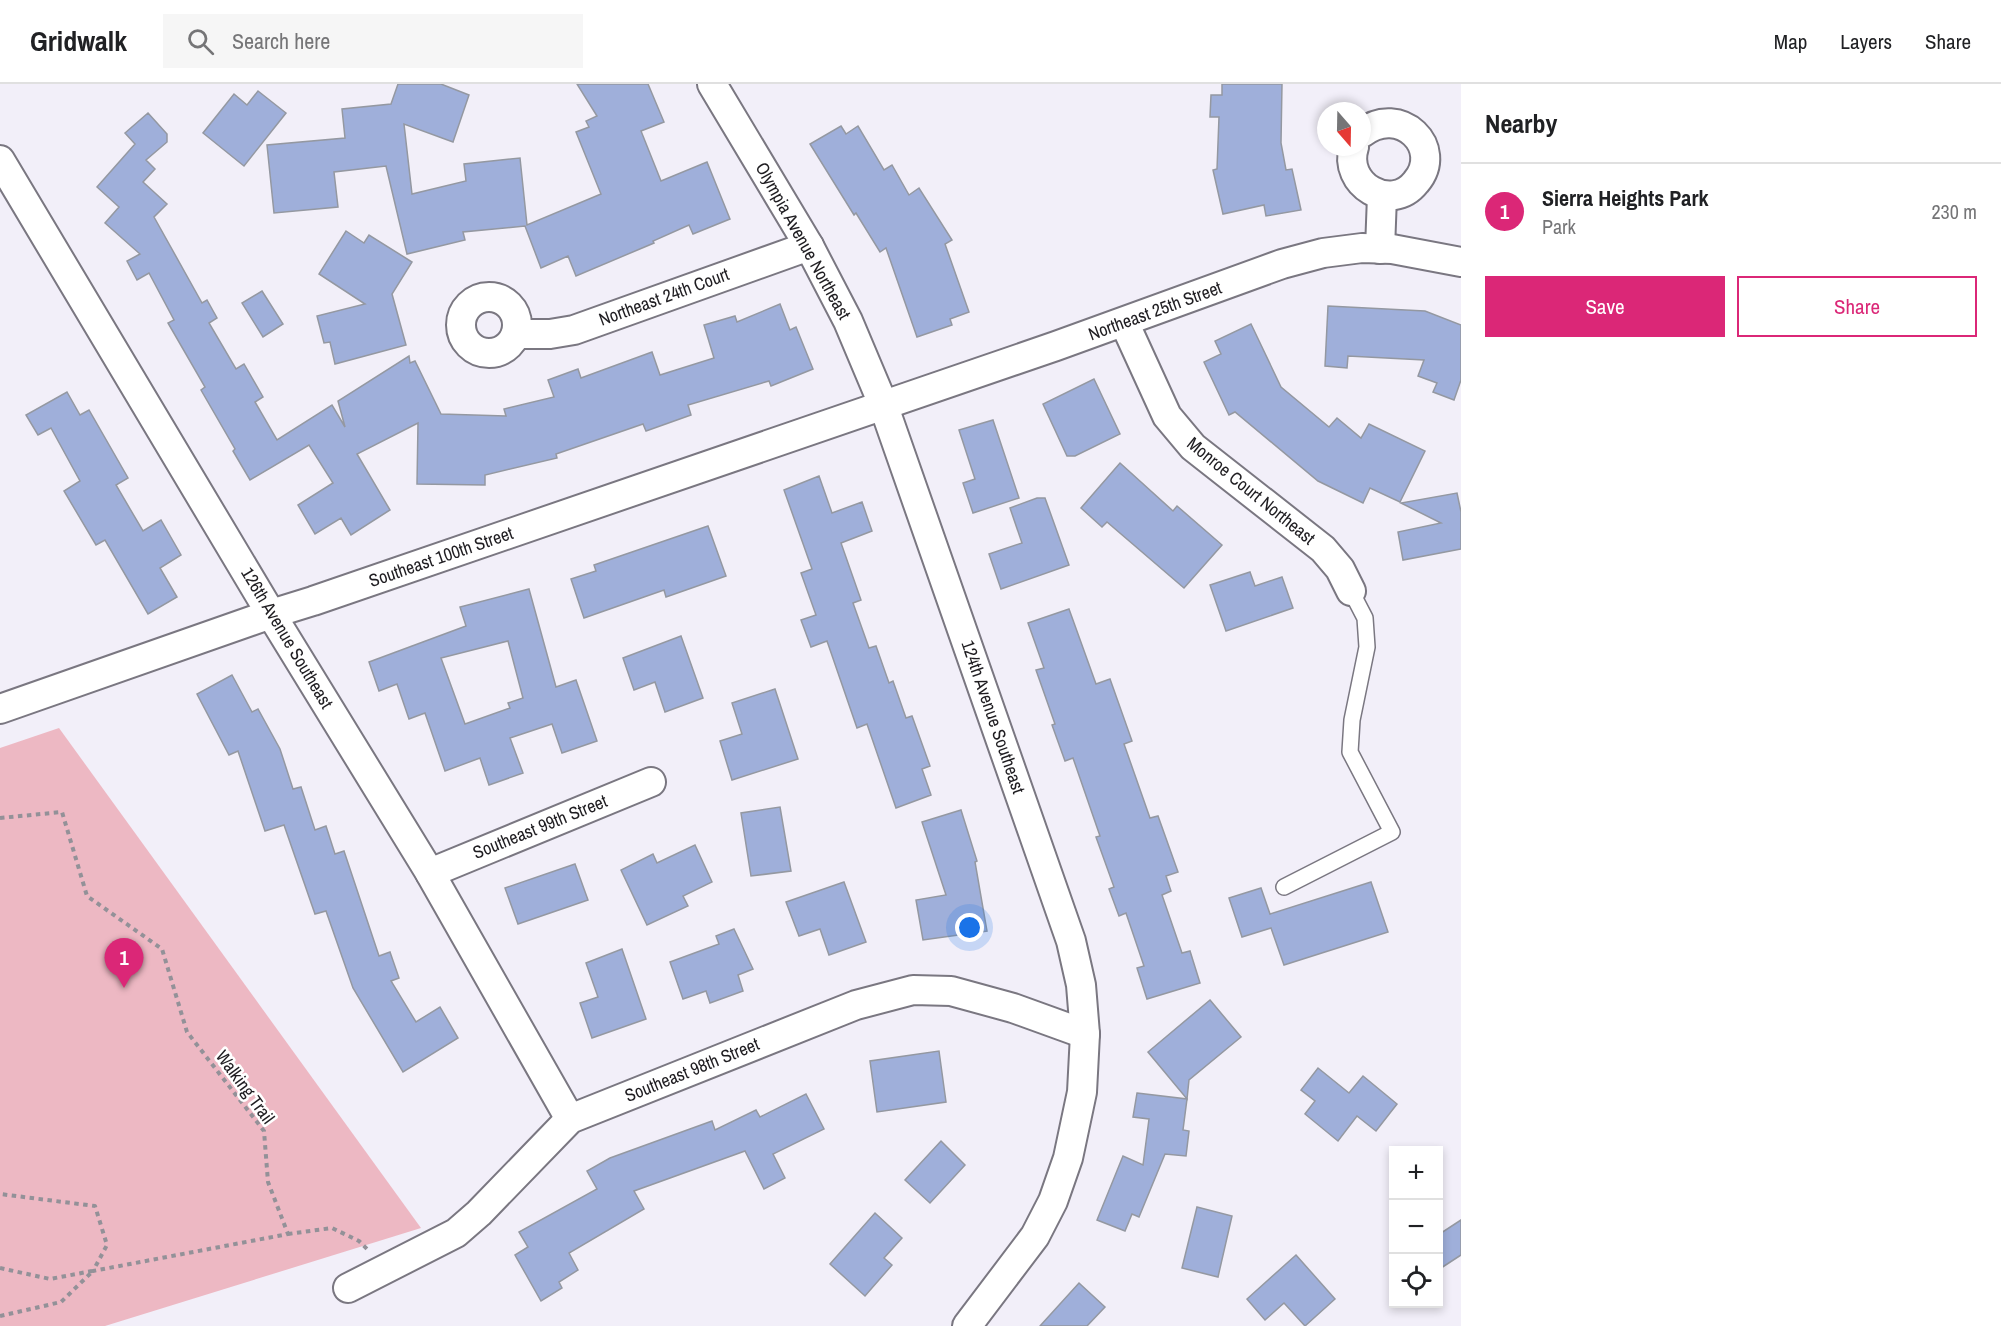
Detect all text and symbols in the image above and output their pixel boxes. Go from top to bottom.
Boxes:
search box [163,14,583,68]
text: Gridwalk [30,22,127,60]
icon: search [184,25,217,58]
text: Search here [232,26,330,56]
text: Map [1774,27,1807,56]
text: Layers [1840,27,1892,56]
text: Share [1925,27,1971,56]
north arrow [1317,102,1371,156]
text: Nearby [1485,106,1557,141]
street label: Olympia Avenue Northeast [750,158,857,324]
text: Sierra Heights Park [1542,183,1708,213]
text: 1 [1500,198,1509,225]
text: 230 m [1931,198,1977,225]
text: Park [1542,213,1576,240]
street label: Northeast 24th Court [595,261,732,332]
street label: Northeast 25th Street [1085,275,1225,346]
button: Save [1485,276,1725,337]
button: Share [1737,276,1977,337]
street label: Monroe Court Northeast [1182,431,1321,550]
street label: Southeast 100th Street [365,520,516,593]
street label: 126th Avenue Southeast [235,562,340,713]
street label: 124th Avenue Southeast [956,637,1031,797]
street label: Southeast 99th Street [469,788,611,865]
your location [955,913,984,942]
pin: 1 [104,938,144,988]
street label: Southeast 98th Street [621,1031,763,1108]
street label: Walking Trail [210,1045,281,1129]
map controls [1389,1146,1443,1308]
button: + [1389,1146,1443,1200]
button: − [1389,1200,1443,1254]
button: locate [1389,1254,1443,1308]

